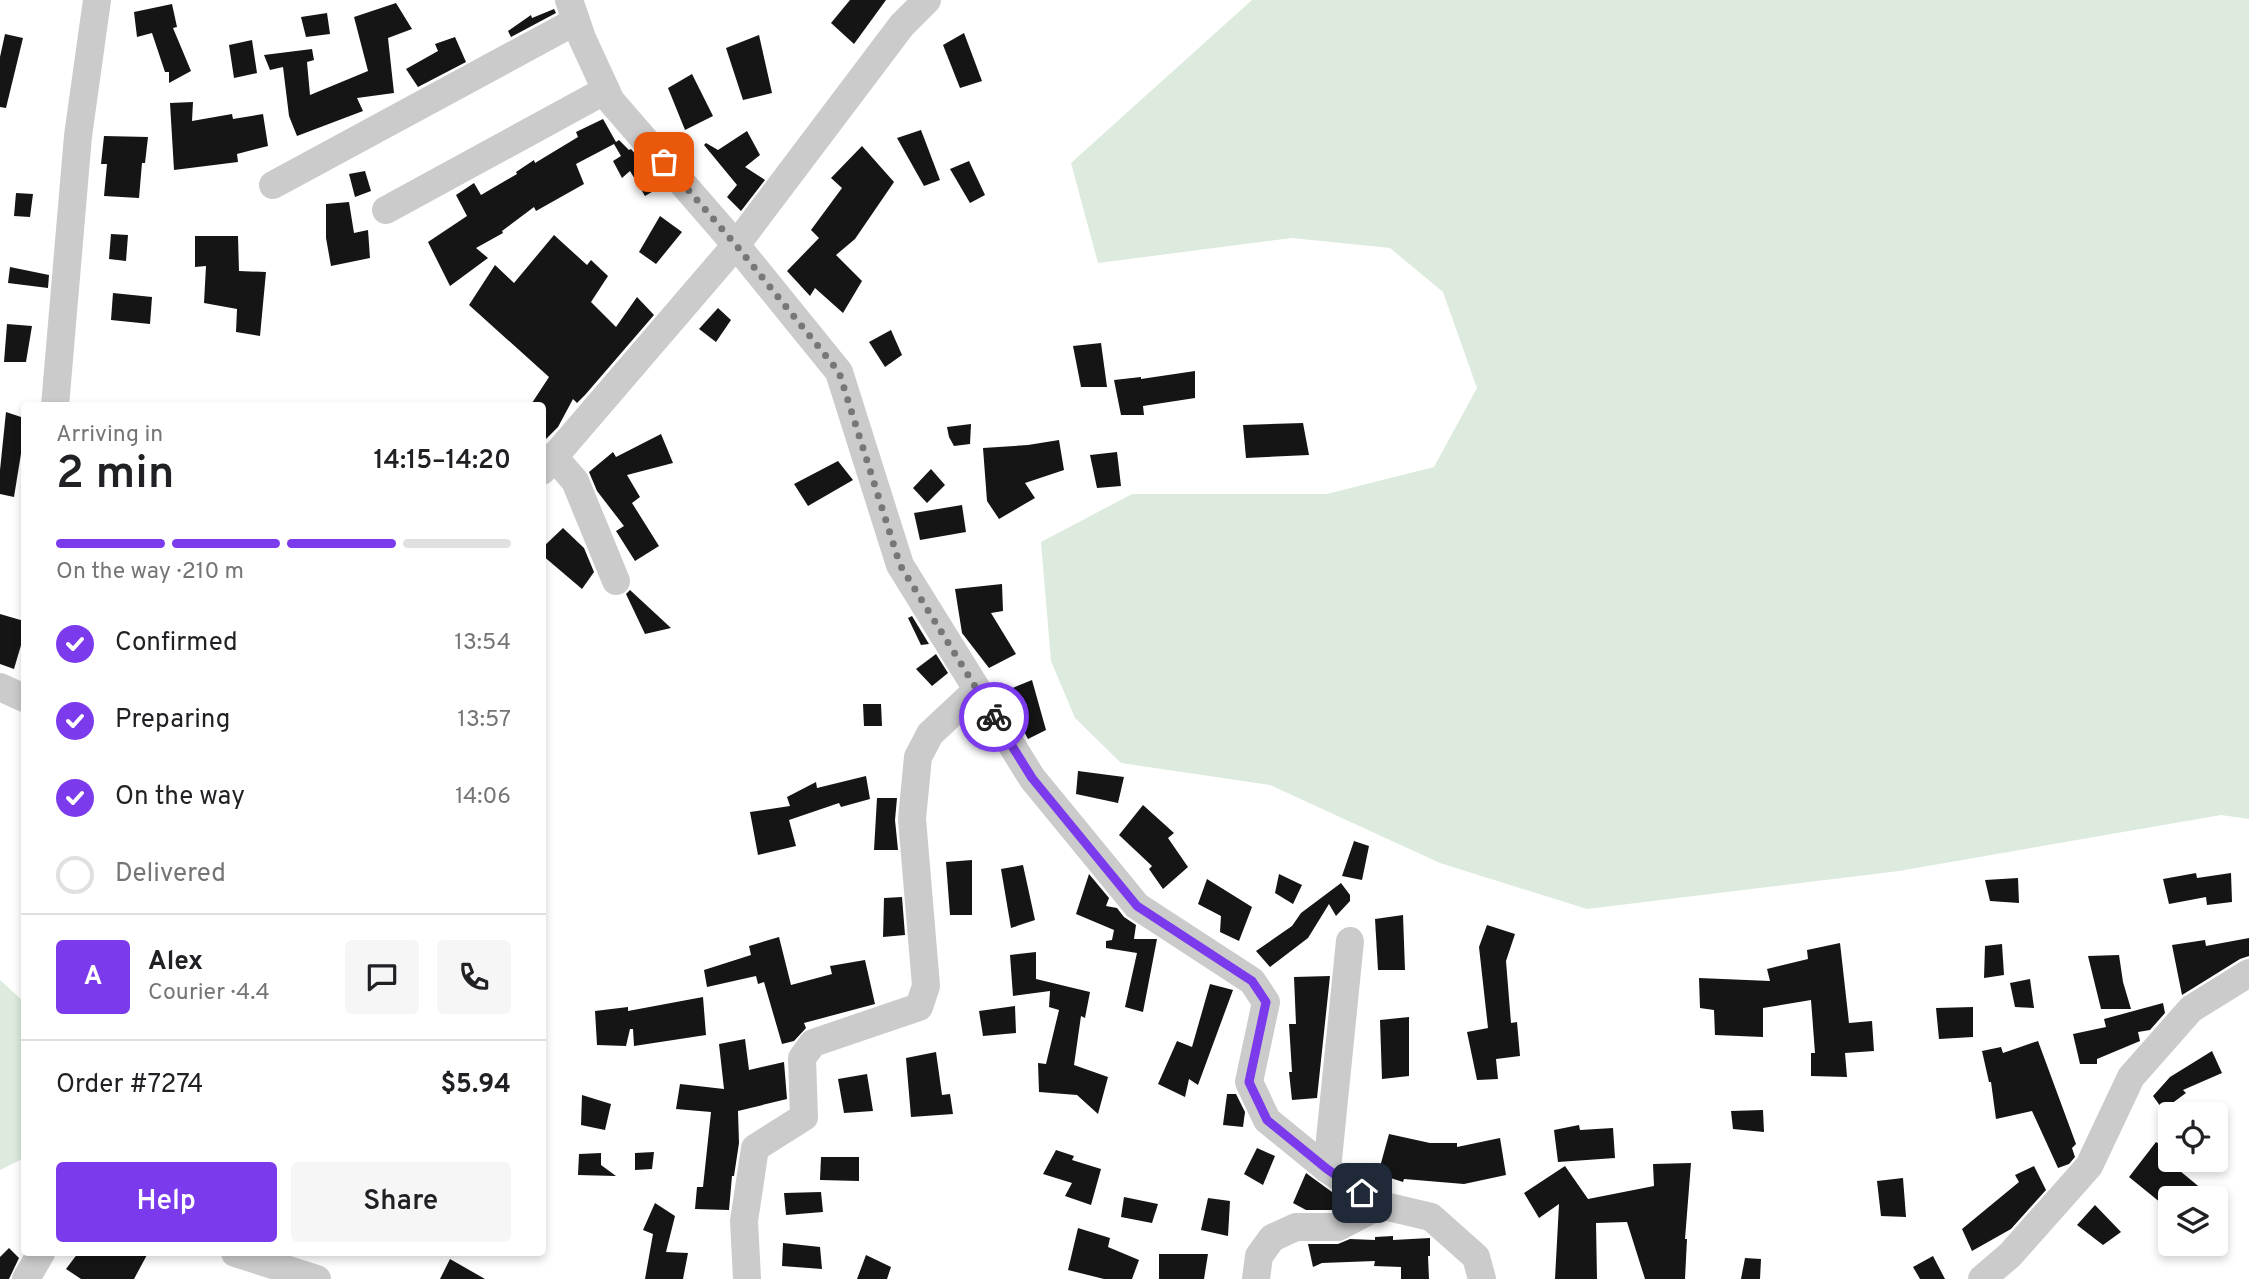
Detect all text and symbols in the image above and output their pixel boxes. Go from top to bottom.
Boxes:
pin [634,132,694,192]
icon: bag [645,143,683,181]
text: Arriving in [56,421,163,450]
text: 14:15–14:20 [374,445,511,478]
text: 2 min [56,446,175,505]
text: On the way · 210 m [56,558,244,587]
icon: check [56,625,94,663]
text: Confirmed [115,627,238,660]
text: 13:54 [454,629,511,658]
courier [959,682,1029,752]
icon: bike [975,698,1013,736]
icon: check [56,702,94,740]
text: Preparing [115,704,230,737]
text: 13:57 [457,706,511,735]
icon: check [56,779,94,817]
text: On the way [115,781,245,814]
text: 14:06 [455,783,511,812]
text: Delivered [115,858,226,891]
button: chat [345,940,419,1014]
button: phone [437,940,511,1014]
text: Alex [148,946,203,979]
text: A [84,961,102,994]
text: Courier · 4.4 [148,979,270,1008]
text: Order #7274 [56,1069,203,1102]
text: $5.94 [440,1069,511,1102]
map controls [2158,1102,2228,1256]
button: locate [2158,1102,2228,1172]
button: Help [56,1162,277,1242]
button: Share [291,1162,511,1242]
pin [1332,1163,1392,1223]
icon: home [1343,1174,1381,1212]
button: layers [2158,1186,2228,1256]

